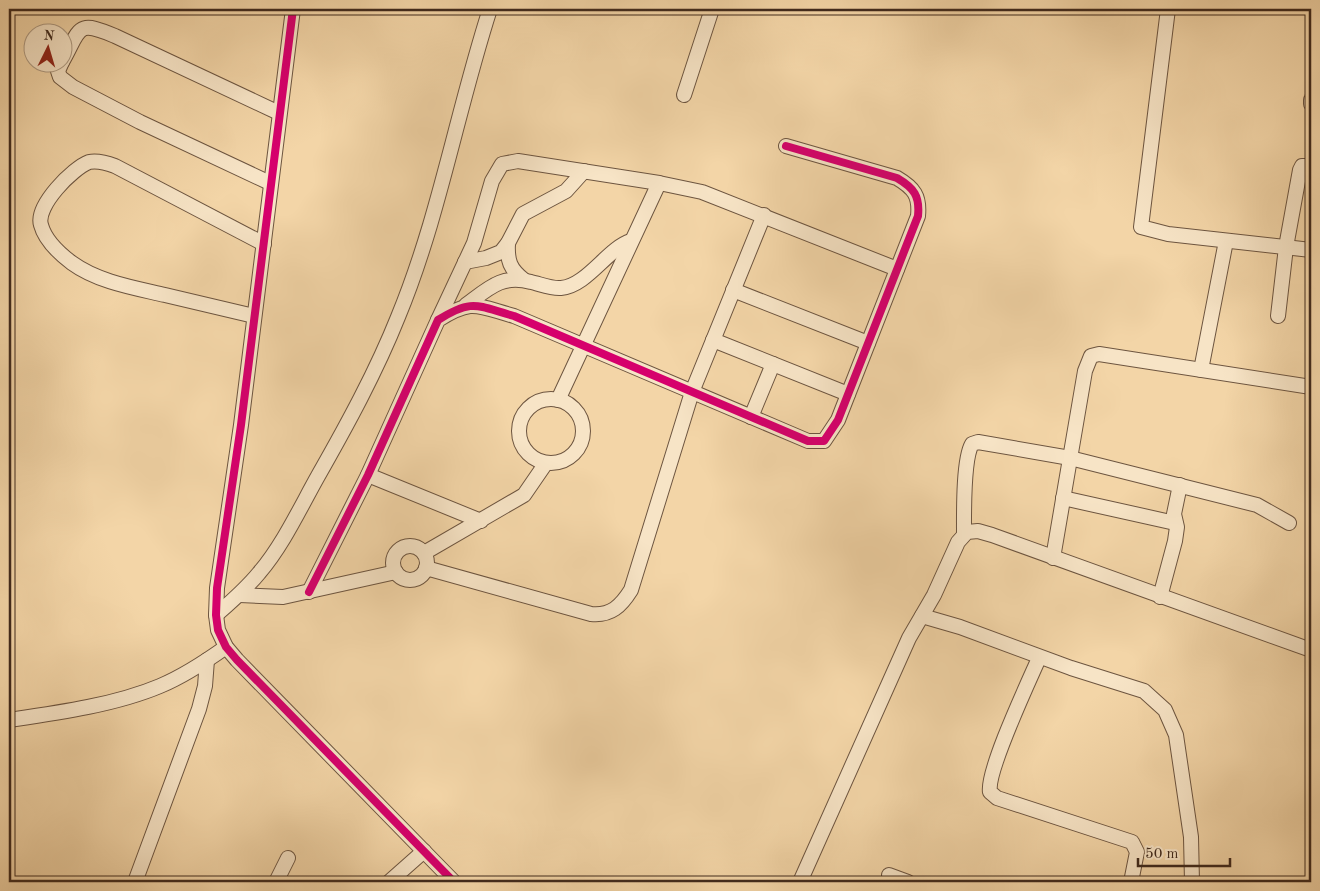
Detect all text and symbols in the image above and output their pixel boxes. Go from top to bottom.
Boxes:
north arrow [22,22,72,72]
text: N [43,29,55,44]
scale bar [1138,836,1230,868]
text: 50 m [1145,847,1179,862]

